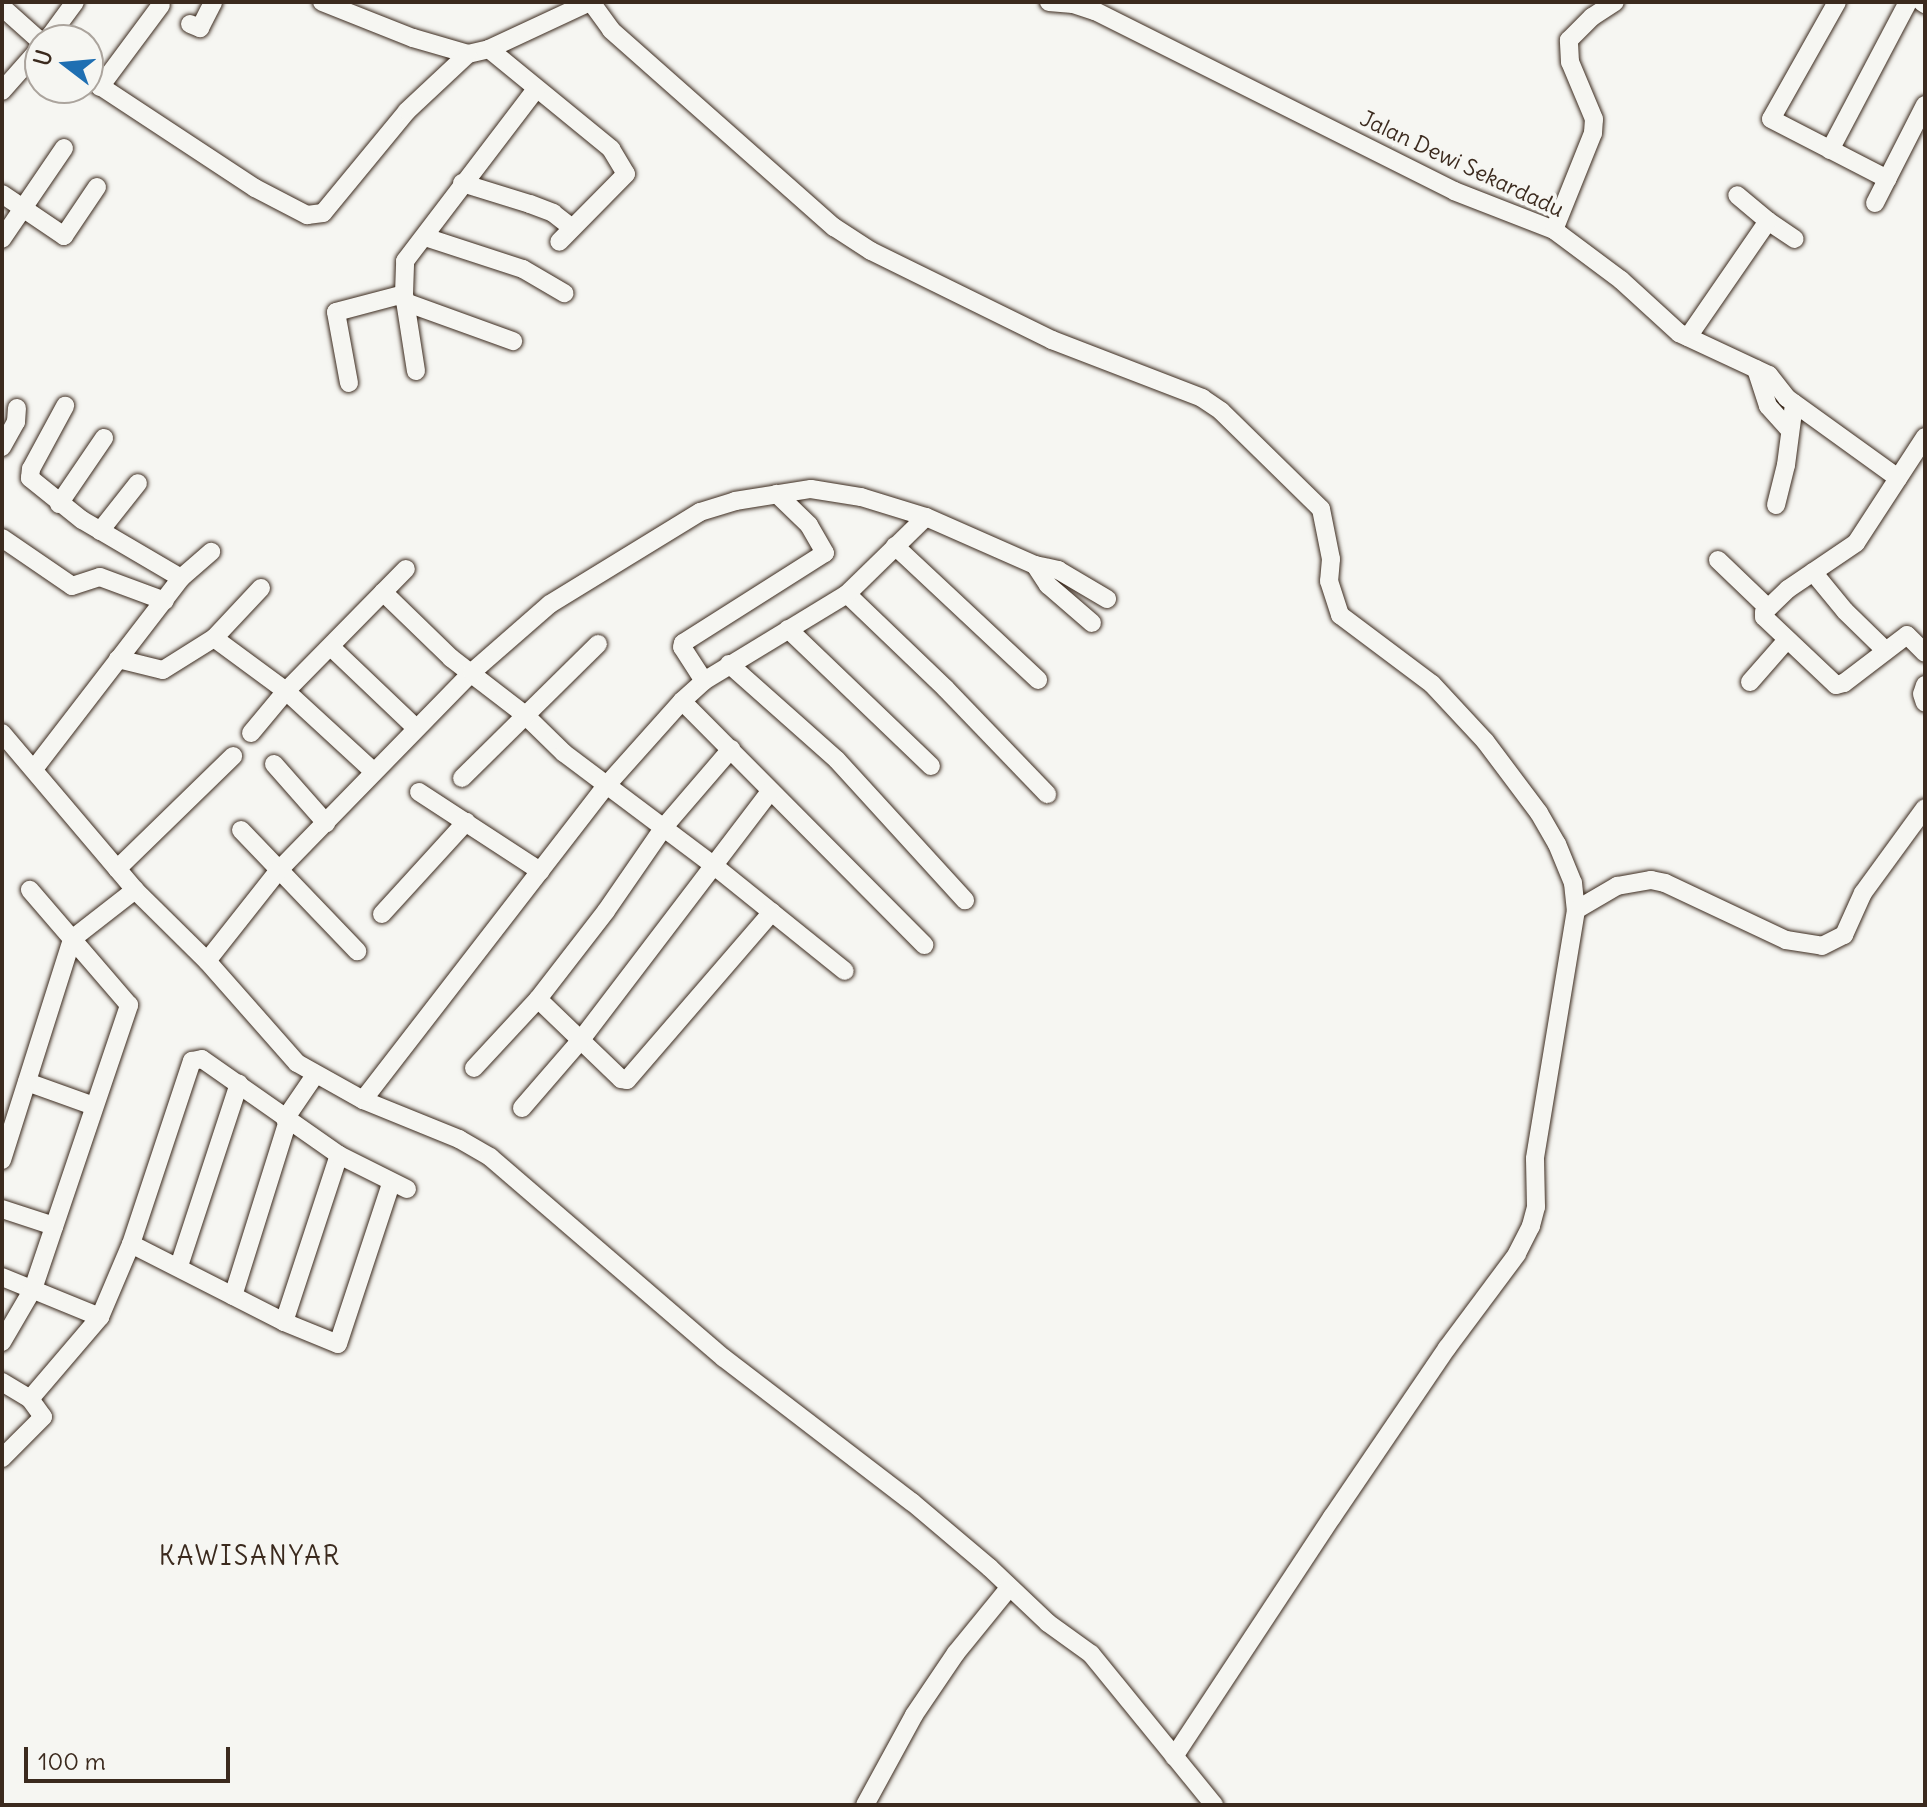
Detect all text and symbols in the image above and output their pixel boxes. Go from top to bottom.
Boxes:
north arrow [24,24,104,104]
text: U [27,47,58,69]
street label: Jalan Dewi Sekardadu [1356,105,1568,223]
district label: KAWISANYAR [159,1540,341,1572]
scale bar [28,1731,234,1781]
text: 100 m [38,1746,106,1776]

